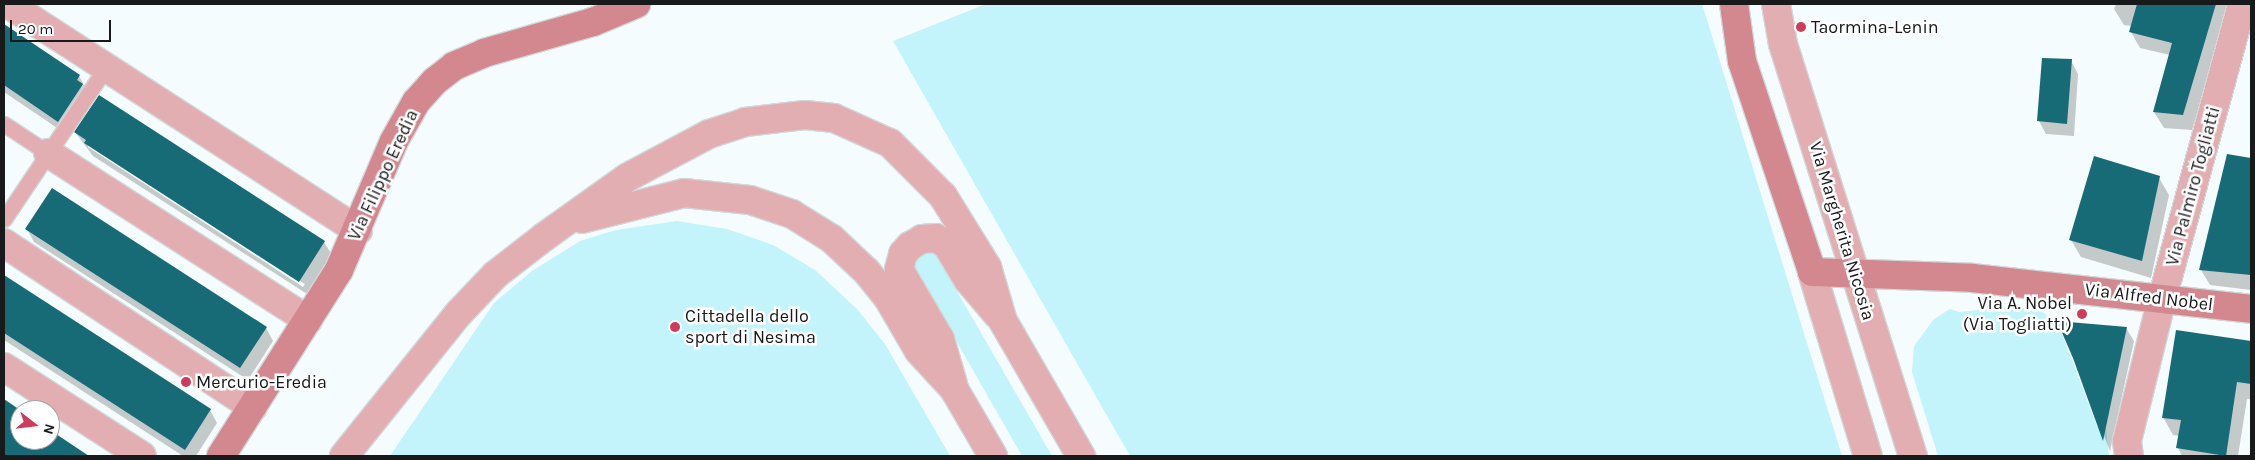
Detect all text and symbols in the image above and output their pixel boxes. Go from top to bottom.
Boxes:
scale bar [12,10,114,42]
place label: Taormina-Lenin [1811,16,1939,38]
text: 20 m [18,20,53,38]
marker: Taormina-Lenin [1795,21,1807,33]
street label: Via Palmiro Togliatti [2161,104,2225,268]
street label: Via Filippo Eredia [343,106,423,244]
street label: Via Margherita Nicosia [1805,139,1879,323]
street label: Via Alfred Nobel [2084,278,2214,316]
place label: Via A. Nobel (Via Togliatti) [1963,293,2072,336]
place label: Cittadella dello sport di Nesima [685,306,816,348]
marker: Via A. Nobel (Via Togliatti) [2076,308,2088,320]
marker: Cittadella dello sport di Nesima [669,321,681,333]
place label: Mercurio-Eredia [196,371,327,393]
marker: Mercurio-Eredia [180,376,192,388]
north arrow [10,400,60,450]
text: N [39,422,58,436]

